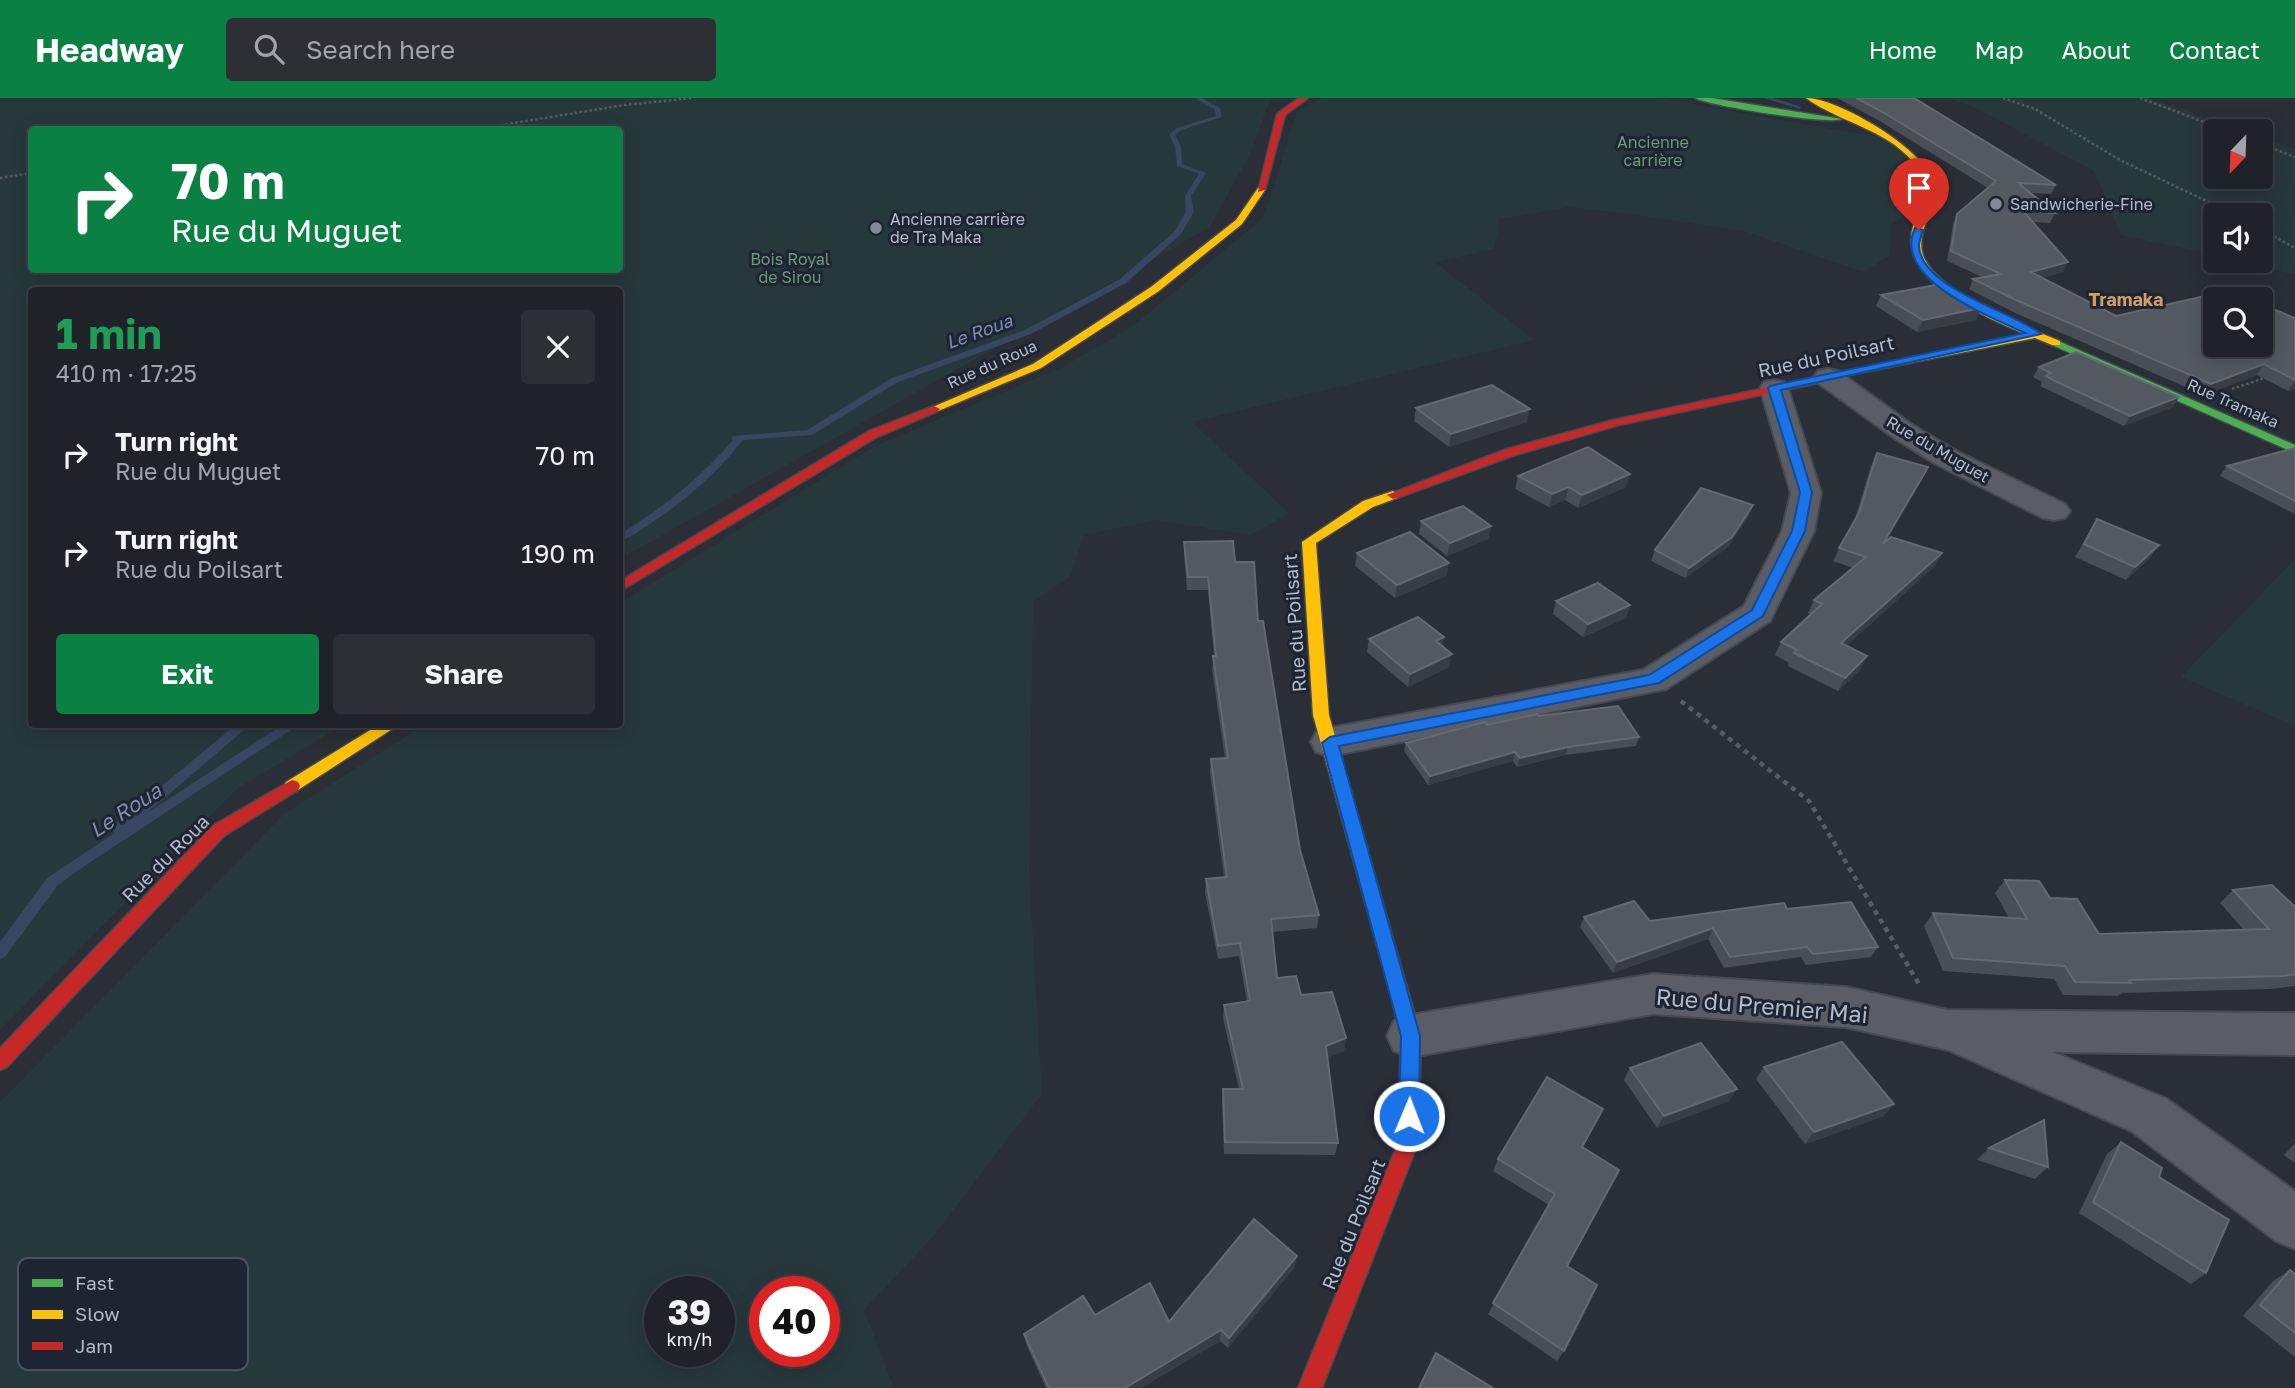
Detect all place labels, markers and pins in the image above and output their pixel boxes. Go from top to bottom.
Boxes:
pin [1889,158,1949,230]
place label: Sandwicherie-Fine [2010,194,2153,214]
marker: Sandwicherie-Fine [1988,196,2004,212]
place label: Ancienne carrière de Tra Maka [890,209,1025,247]
marker: Ancienne carrière de Tra Maka [868,220,884,236]

